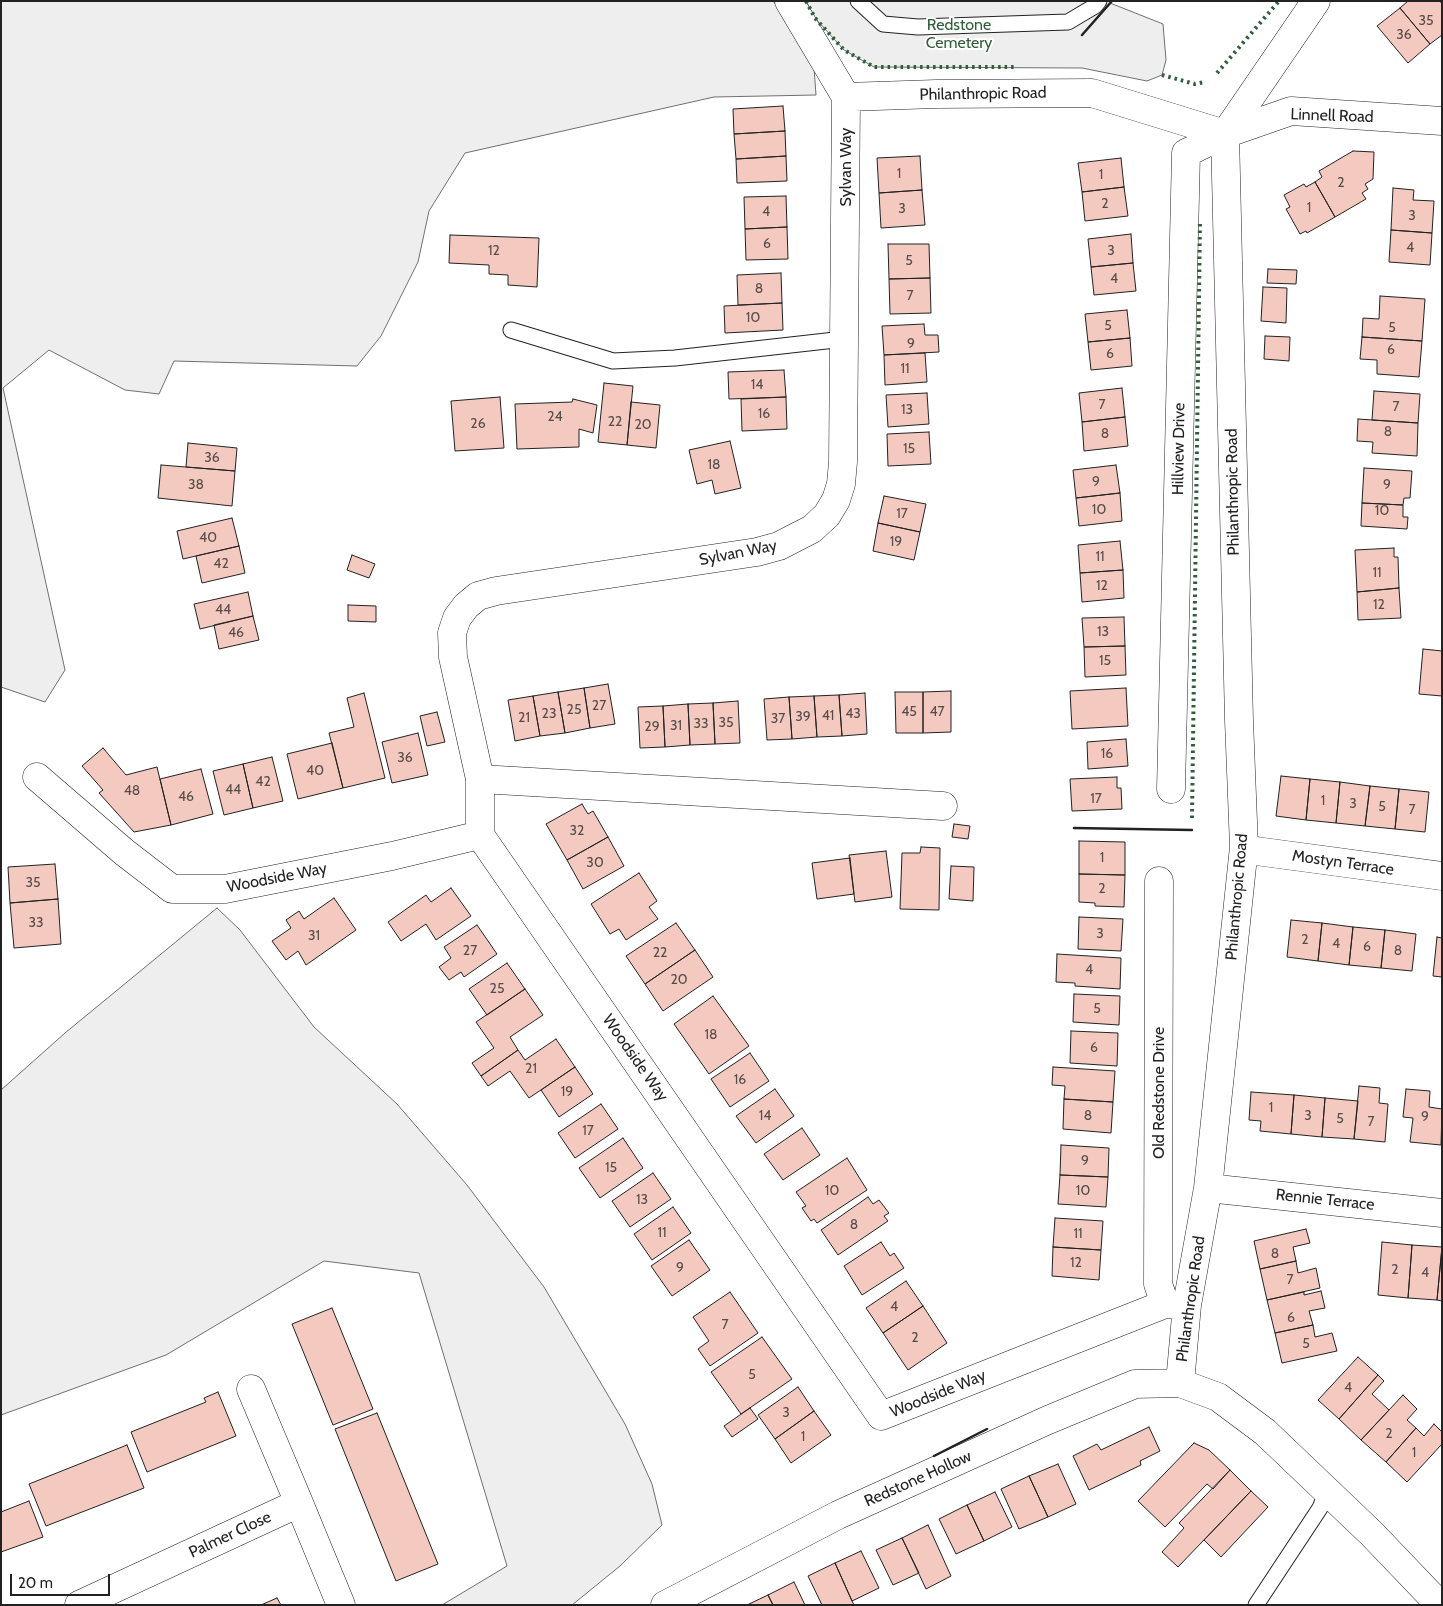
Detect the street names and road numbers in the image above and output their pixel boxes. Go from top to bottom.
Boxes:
street label: Philanthropic Road [919,83,1047,105]
street label: Linnell Road [1290,105,1374,127]
street label: Sylvan Way [836,128,856,206]
street label: Hillview Drive [1169,403,1189,495]
street label: Philanthropic Road [1222,428,1244,556]
street label: Sylvan Way [698,536,778,570]
street label: Philanthropic Road [1222,833,1252,961]
street label: Mostyn Terrace [1291,846,1395,880]
street label: Woodside Way [225,859,329,897]
street label: Woodside Way [598,1011,672,1105]
street label: Old Redstone Drive [1149,1027,1169,1159]
street label: Rennie Terrace [1275,1185,1375,1215]
street label: Philanthropic Road [1173,1235,1209,1363]
street label: Woodside Way [887,1366,989,1422]
street label: Redstone Hollow [861,1447,975,1511]
street label: Palmer Close [186,1508,274,1562]

